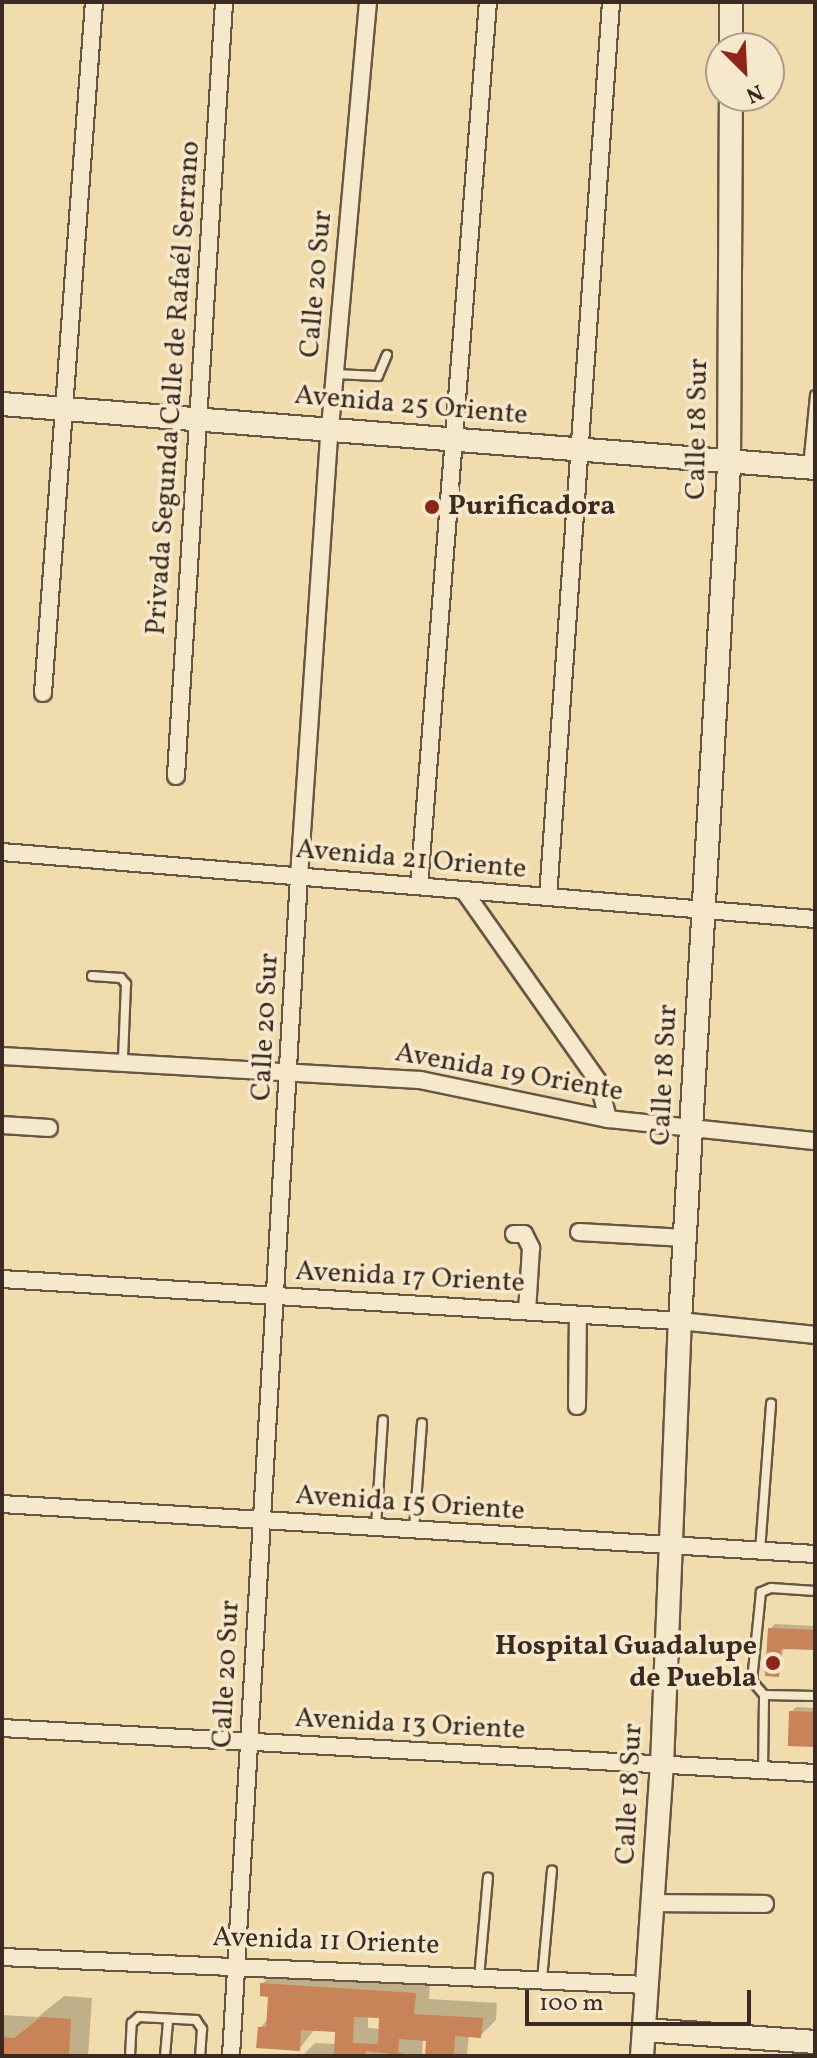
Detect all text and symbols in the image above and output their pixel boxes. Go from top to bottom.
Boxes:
north arrow [705,32,785,112]
text: N [741,75,768,110]
street label: Privada Segunda Calle de Rafaél Serrano [140,140,208,636]
street label: Calle 20 Sur [294,209,340,359]
street label: Calle 18 Sur [680,358,716,500]
street label: Avenida 25 Oriente [293,379,529,433]
place label: Purificadora [448,490,616,524]
marker: Purificadora [423,498,441,516]
street label: Avenida 21 Oriente [294,833,528,887]
street label: Calle 20 Sur [245,952,287,1102]
street label: Calle 18 Sur [645,1003,685,1147]
street label: Avenida 19 Oriente [392,1036,626,1110]
street label: Avenida 17 Oriente [294,1255,526,1301]
street label: Avenida 15 Oriente [294,1479,526,1529]
street label: Calle 20 Sur [206,1599,248,1749]
place label: Hospital Guadalupe de Puebla [495,1630,757,1696]
marker: Hospital Guadalupe de Puebla [764,1654,782,1672]
street label: Avenida 13 Oriente [294,1702,526,1748]
street label: Calle 18 Sur [610,1722,650,1866]
street label: Avenida 11 Oriente [212,1921,440,1963]
scale bar [529,1974,755,2024]
text: 100 m [539,1987,604,2021]

